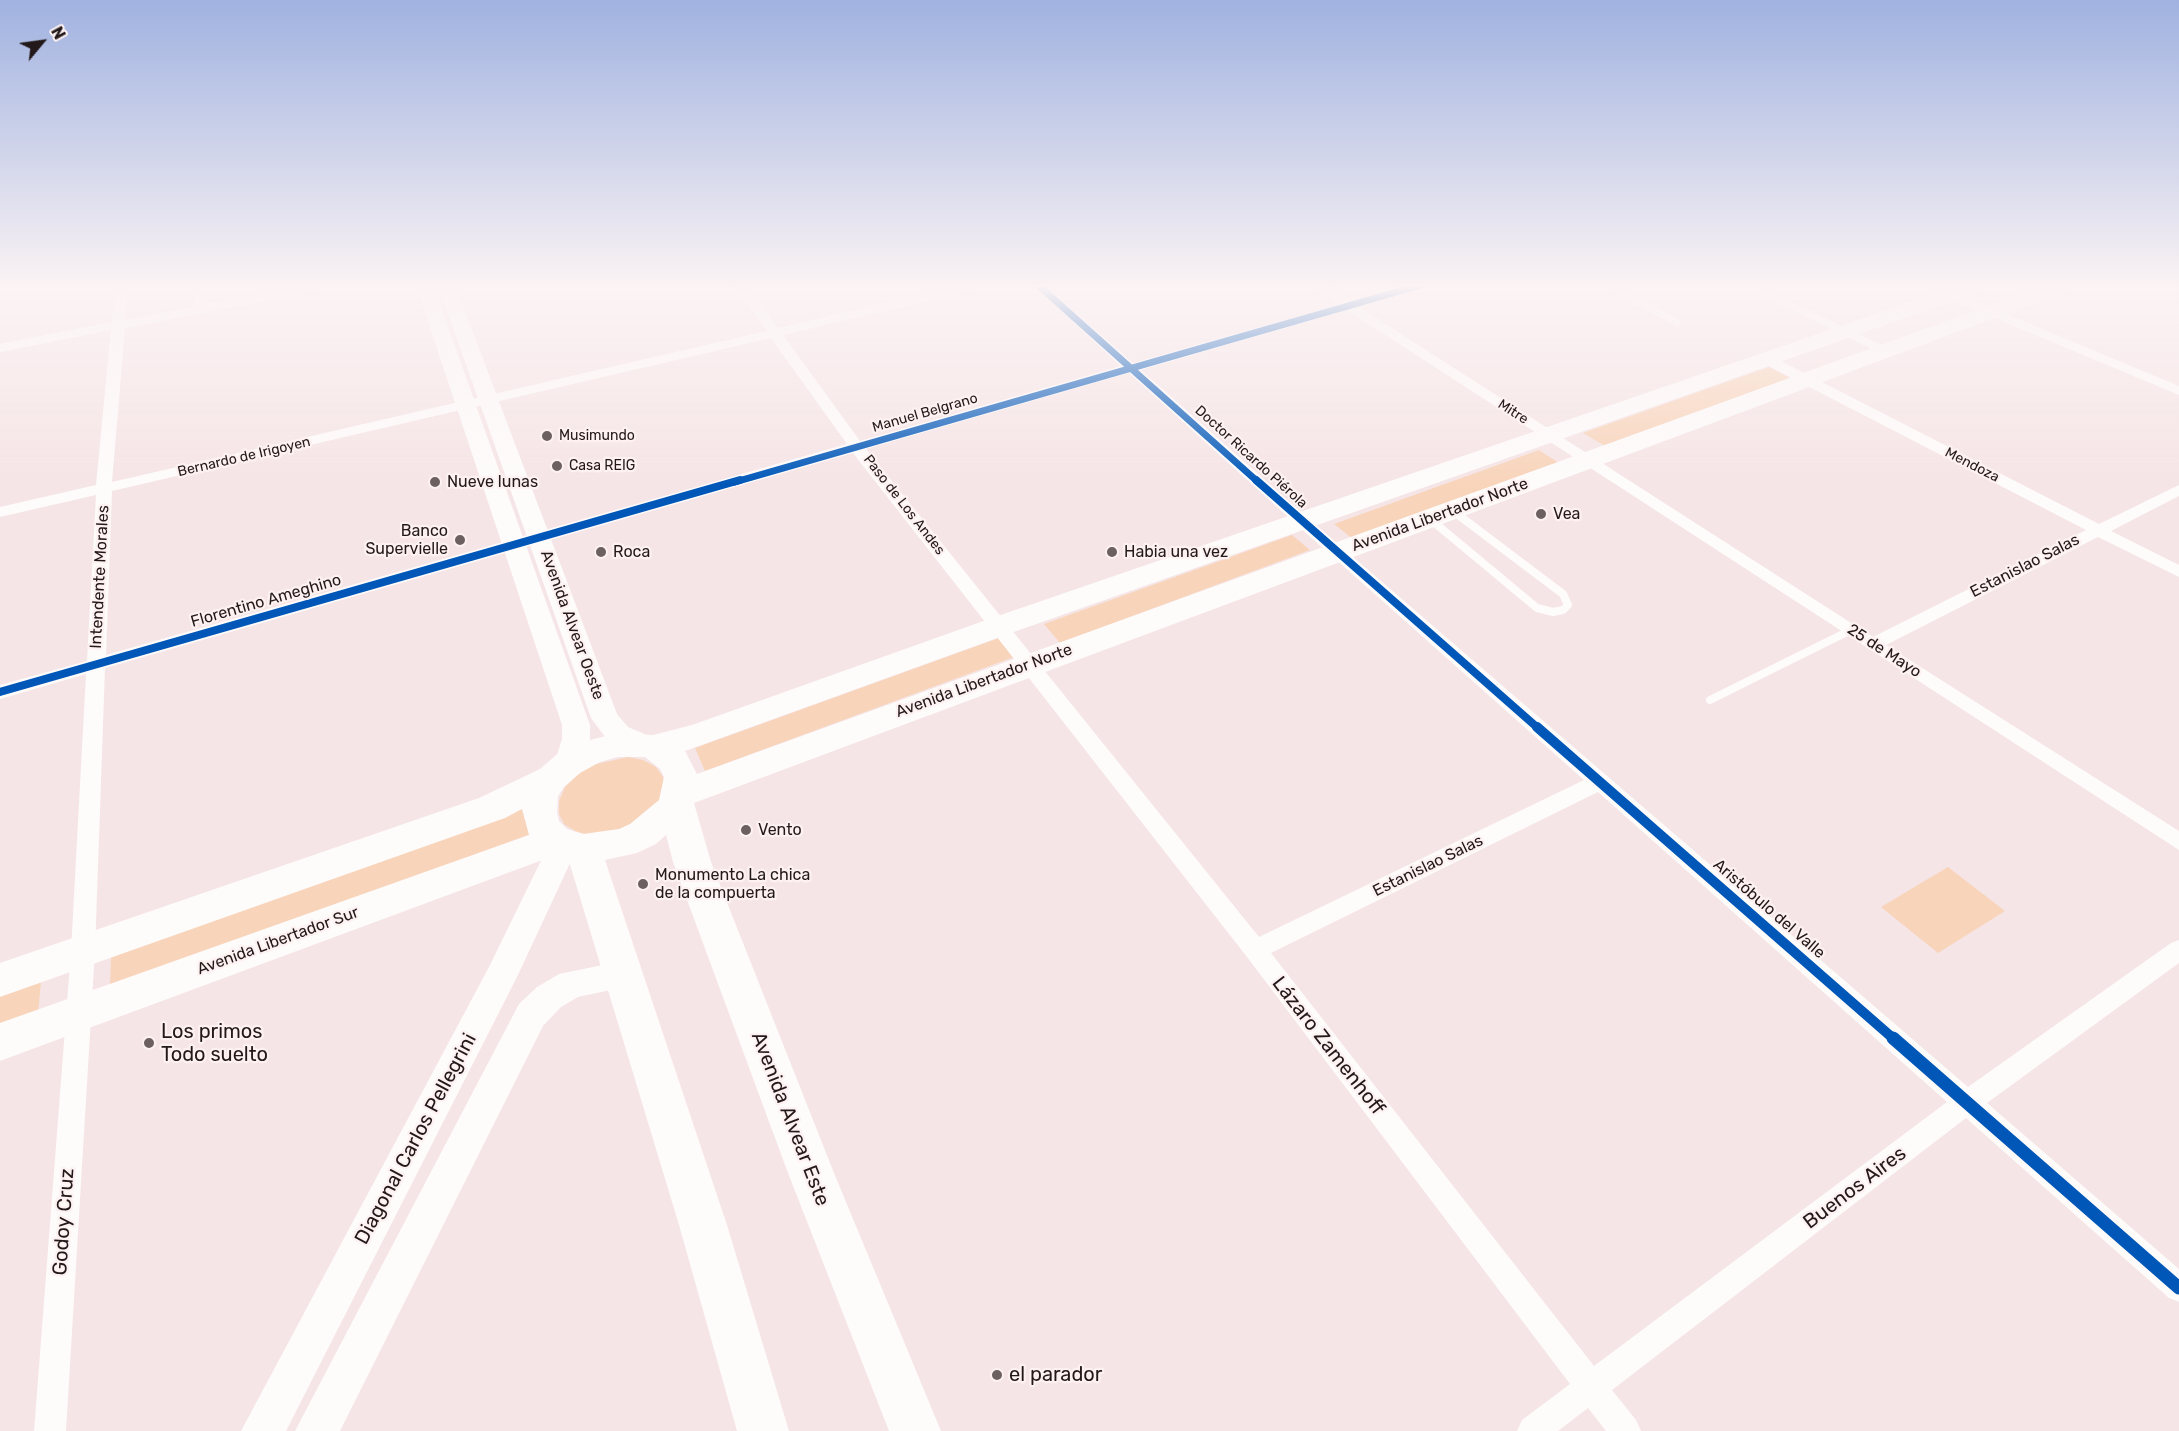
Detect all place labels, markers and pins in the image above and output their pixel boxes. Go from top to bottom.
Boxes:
place label: Musimundo [559,428,635,444]
marker: Musimundo [540,429,554,443]
place label: Casa REIG [569,458,635,474]
marker: Casa REIG [550,459,564,473]
place label: Nueve lunas [447,472,538,492]
marker: Nueve lunas [428,475,442,489]
place label: Vea [1553,504,1580,524]
marker: Vea [1534,507,1548,521]
place label: Banco Supervielle [365,521,448,559]
marker: Banco Supervielle [453,533,467,547]
place label: Roca [613,542,650,562]
place label: Habia una vez [1124,542,1228,562]
marker: Roca [594,545,608,559]
marker: Habia una vez [1105,545,1119,559]
place label: Vento [758,820,802,840]
marker: Vento [739,823,753,837]
place label: Monumento La chica de la compuerta [655,865,810,903]
marker: Monumento La chica de la compuerta [636,877,650,891]
place label: Los primos Todo suelto [161,1020,268,1067]
marker: Los primos Todo suelto [142,1036,156,1050]
place label: el parador [1009,1363,1102,1387]
marker: el parador [990,1368,1004,1382]

